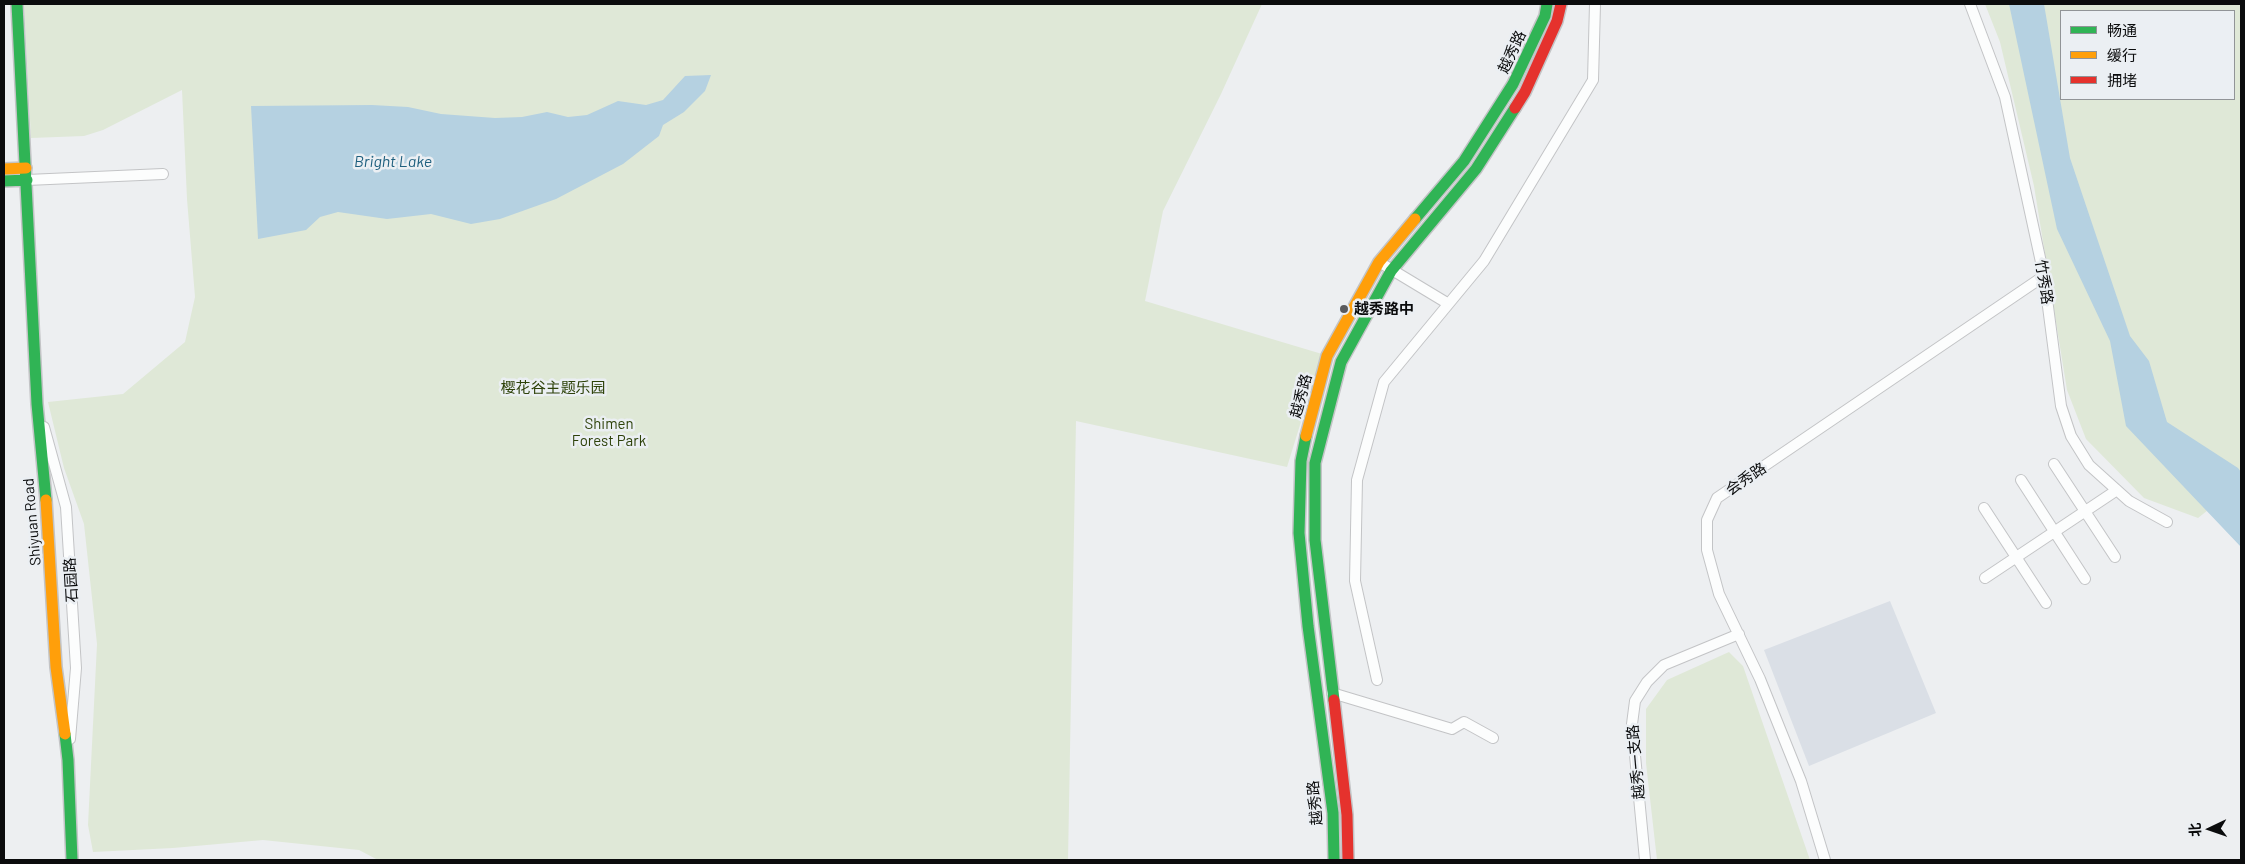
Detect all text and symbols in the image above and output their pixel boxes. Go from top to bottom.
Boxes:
legend [2060,10,2235,100]
text: 畅通 [2107,21,2137,39]
street label: 越秀路 [1494,28,1530,76]
text: 缓行 [2107,46,2137,64]
text: 拥堵 [2107,71,2137,89]
water label: Bright Lake [354,152,432,172]
street label: 竹秀路 [2032,258,2056,306]
place label: 越秀路中 [1354,300,1414,318]
marker: 越秀路中 [1338,303,1350,315]
street label: 越秀路 [1286,372,1316,420]
park label: 樱花谷主题乐园 [501,379,605,397]
park label: Shimen Forest Park [572,415,646,450]
street label: 会秀路 [1722,459,1770,499]
street label: Shiyuan Road [19,478,45,566]
street label: 石园路 [61,557,81,603]
street label: 越秀一支路 [1624,724,1648,800]
street label: 越秀路 [1304,780,1326,826]
north arrow [2185,804,2235,854]
text: 北 [2186,822,2203,837]

